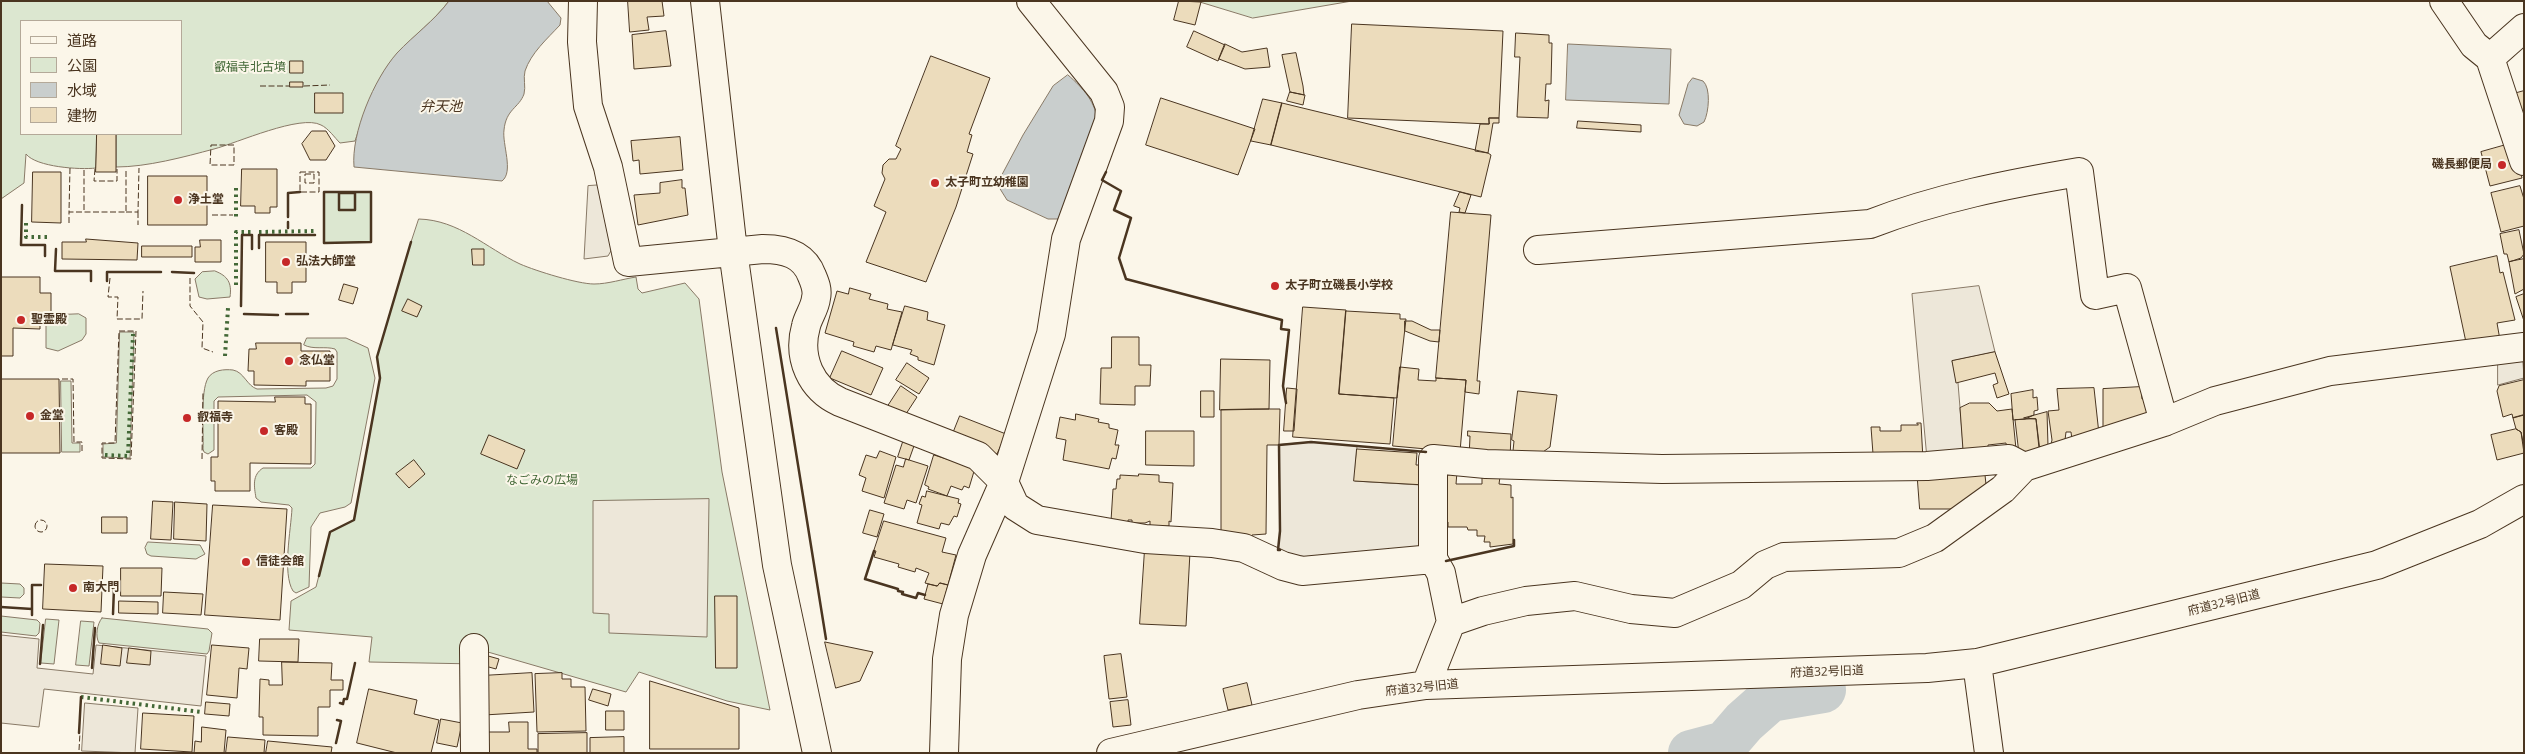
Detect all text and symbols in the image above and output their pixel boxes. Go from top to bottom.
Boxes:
legend [20,20,182,135]
text: 道路 [67,30,97,50]
text: 公園 [67,55,97,75]
park label: 叡福寺北古墳 [214,61,286,75]
text: 水域 [67,80,97,100]
water label: 弁天池 [420,99,462,115]
text: 建物 [67,105,97,125]
place label: 磯長郵便局 [2432,158,2492,172]
marker: 磯長郵便局 [2496,159,2508,171]
place label: 太子町立幼稚園 [945,176,1029,190]
marker: 太子町立幼稚園 [929,177,941,189]
place label: 浄土堂 [188,193,224,207]
marker: 浄土堂 [172,194,184,206]
place label: 弘法大師堂 [296,255,356,269]
marker: 弘法大師堂 [280,256,292,268]
place label: 太子町立磯長小学校 [1285,279,1393,293]
marker: 太子町立磯長小学校 [1269,280,1281,292]
place label: 聖霊殿 [31,313,67,327]
marker: 聖霊殿 [15,314,27,326]
place label: 念仏堂 [299,354,335,368]
marker: 念仏堂 [283,355,295,367]
place label: 金堂 [40,409,64,423]
marker: 金堂 [24,410,36,422]
place label: 叡福寺 [197,411,233,425]
marker: 叡福寺 [181,412,193,424]
place label: 客殿 [274,424,298,438]
marker: 客殿 [258,425,270,437]
park label: なごみの広場 [506,474,578,488]
place label: 信徒会館 [256,555,304,569]
marker: 信徒会館 [240,556,252,568]
place label: 南大門 [83,581,119,595]
marker: 南大門 [67,582,79,594]
street label: 府道32号旧道 [2186,587,2262,619]
street label: 府道32号旧道 [1790,664,1864,680]
street label: 府道32号旧道 [1385,677,1459,699]

